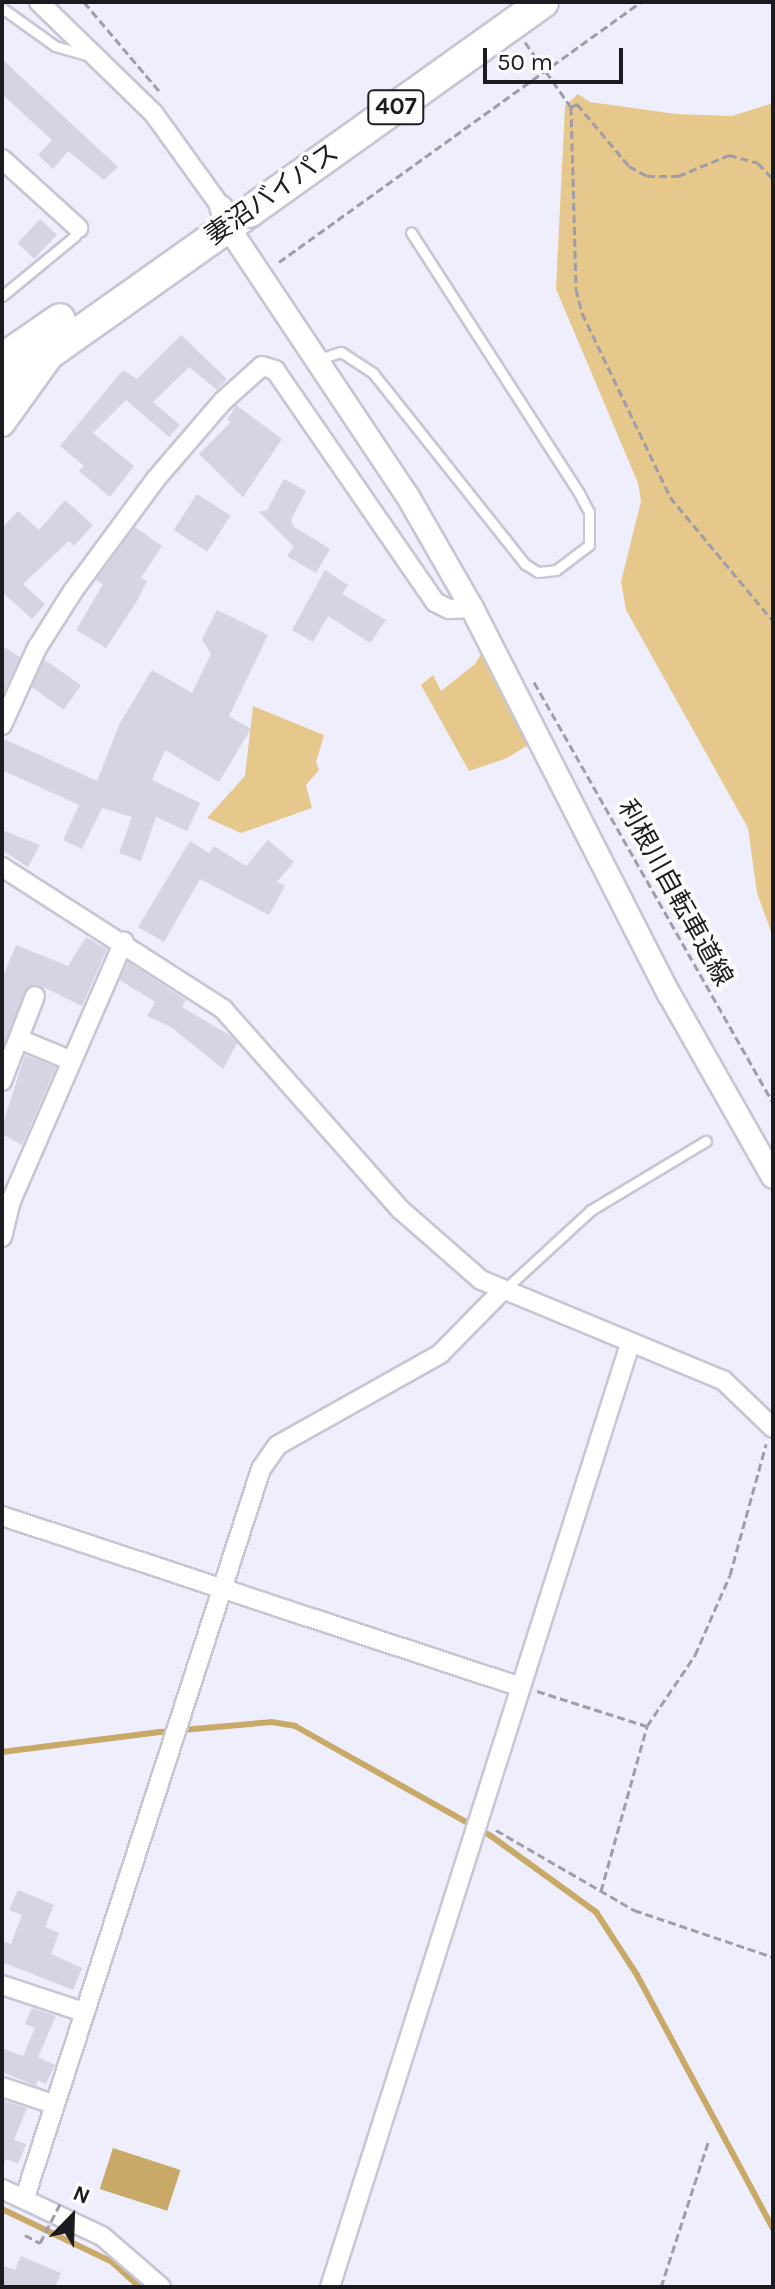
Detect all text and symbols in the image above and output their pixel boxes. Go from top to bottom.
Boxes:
scale bar [487,32,627,82]
text: 50 m [497,48,553,76]
road number: 407 [366,87,426,127]
street label: 妻沼バイパス [199,136,345,252]
street label: 利根川自転車道線 [611,794,739,992]
north arrow [32,2177,112,2257]
text: N [69,2180,94,2210]

